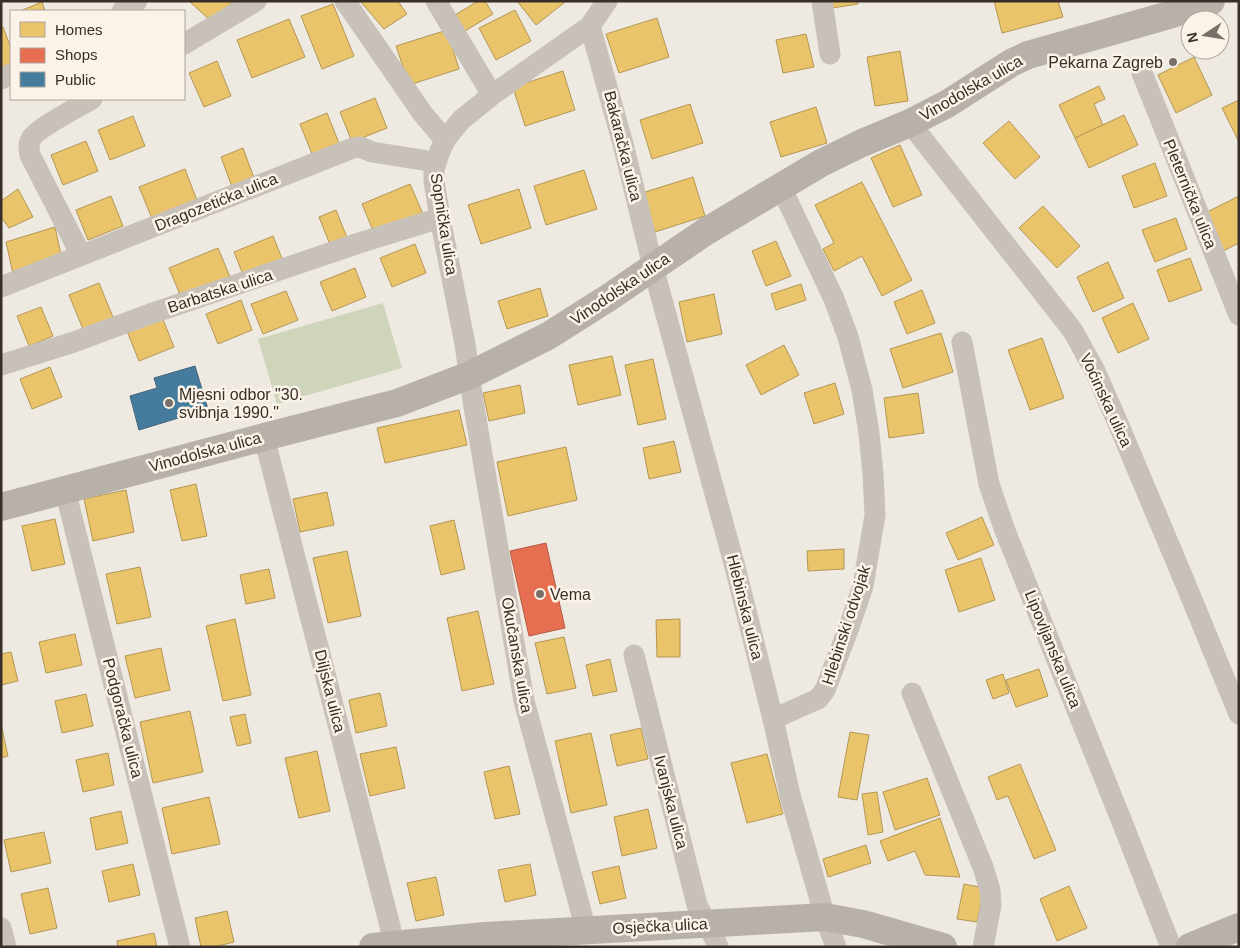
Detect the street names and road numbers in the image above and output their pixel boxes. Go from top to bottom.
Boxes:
street label: Vinodolska ulica [917,52,1025,124]
street label: Bakaračka ulica [601,89,645,203]
street label: Pleternička ulica [1160,137,1220,251]
street label: Dragozetićka ulica [152,170,280,234]
street label: Sopnička ulica [428,172,460,276]
street label: Vinodolska ulica [567,250,673,328]
street label: Barbatska ulica [165,266,275,316]
street label: Voćinska ulica [1077,350,1135,450]
street label: Vinodolska ulica [147,429,263,475]
street label: Hlebinska ulica [724,553,766,661]
street label: Hlebinski odvojak [819,562,874,687]
street label: Lipovljanska ulica [1022,588,1084,710]
street label: Okučanska ulica [498,596,536,714]
street label: Diljska ulica [312,648,348,734]
street label: Podgoračka ulica [100,656,146,780]
street label: Ivanjska ulica [651,753,691,851]
street label: Osječka ulica [612,915,708,937]

